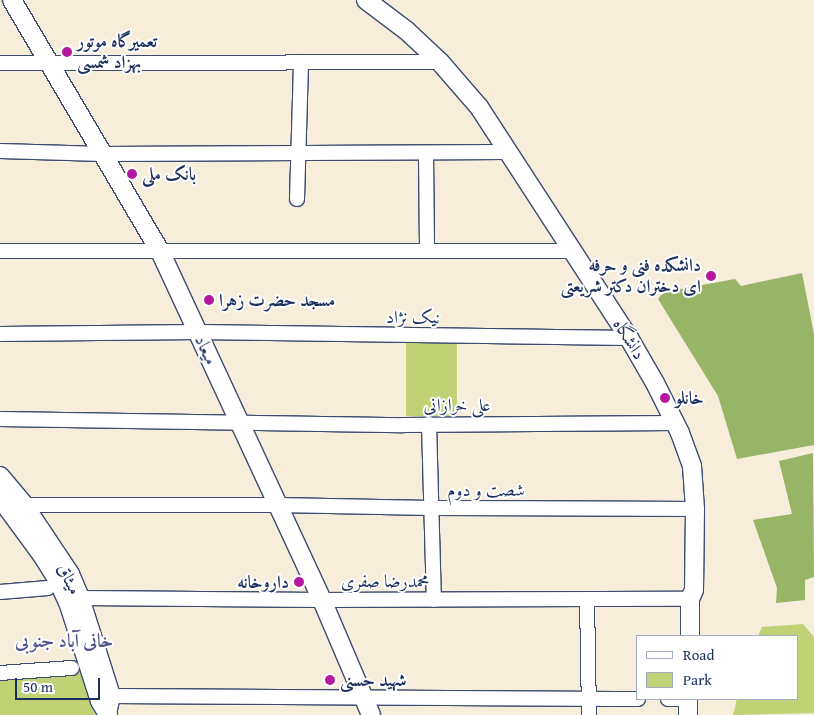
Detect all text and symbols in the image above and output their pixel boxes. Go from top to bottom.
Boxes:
place label: تعمیرگاه موتور بهزاد شمسی [77,31,157,74]
marker: تعمیرگاه موتور بهزاد شمسی [61,46,73,58]
place label: بانک ملی [142,163,196,185]
marker: بانک ملی [126,168,138,180]
place label: دانشکده فنی و حرفه ای دختران دکتر شریعتی [561,255,701,298]
marker: دانشکده فنی و حرفه ای دختران دکتر شریعتی [705,270,717,282]
place label: مسجد حضرت زهرا [219,289,335,311]
marker: مسجد حضرت زهرا [203,294,215,306]
street label: نیک نژاد [386,306,440,328]
street label: دانشگاه [608,314,650,364]
street label: میعاد [190,332,222,368]
place label: خانلو [675,387,704,409]
marker: خانلو [659,392,671,404]
street label: علی خرازانی [424,394,490,416]
street label: شصت و دوم [447,479,525,501]
street label: میثاق [52,560,86,598]
street label: محمدرضا صفری [341,570,429,592]
place label: داروخانه [237,571,289,593]
marker: داروخانه [293,576,305,588]
district label: خانی آباد جنوبی [15,630,113,652]
legend [636,635,799,700]
text: Road [683,644,714,665]
scale bar [18,668,102,700]
place label: شهید حسنی [340,669,406,691]
text: Park [683,669,712,690]
marker: شهید حسنی [324,674,336,686]
text: 50 m [23,676,53,697]

